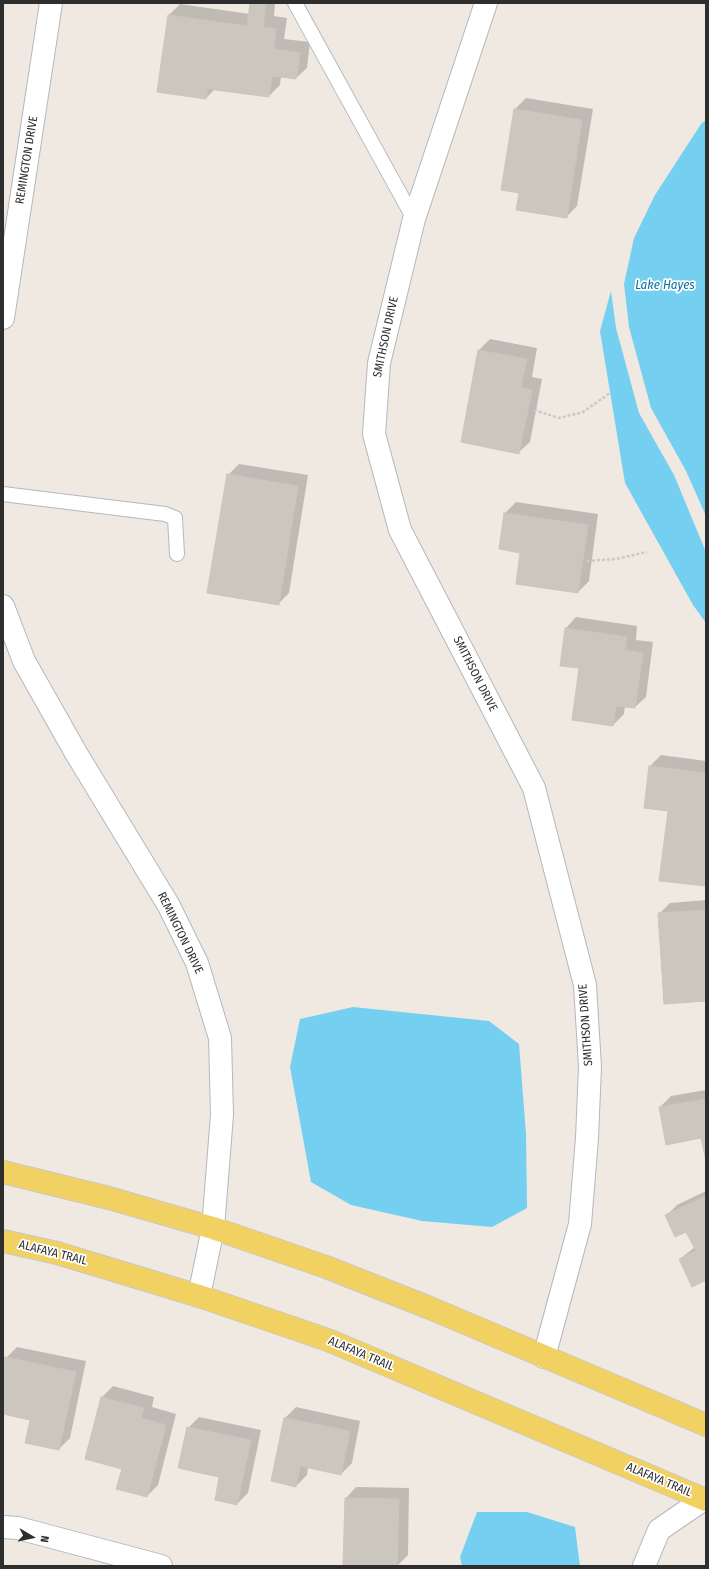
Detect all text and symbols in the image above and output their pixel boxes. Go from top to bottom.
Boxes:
street label: REMINGTON DRIVE [13,115,41,205]
water label: Lake Hayes [635,277,695,293]
street label: SMITHSON DRIVE [370,295,402,379]
street label: SMITHSON DRIVE [450,634,500,714]
street label: REMINGTON DRIVE [154,890,206,976]
street label: SMITHSON DRIVE [576,983,596,1067]
street label: ALAFAYA TRAIL [17,1238,89,1268]
street label: ALAFAYA TRAIL [326,1334,396,1374]
street label: ALAFAYA TRAIL [624,1460,694,1500]
north arrow [12,1517,52,1557]
text: N [37,1535,51,1543]

